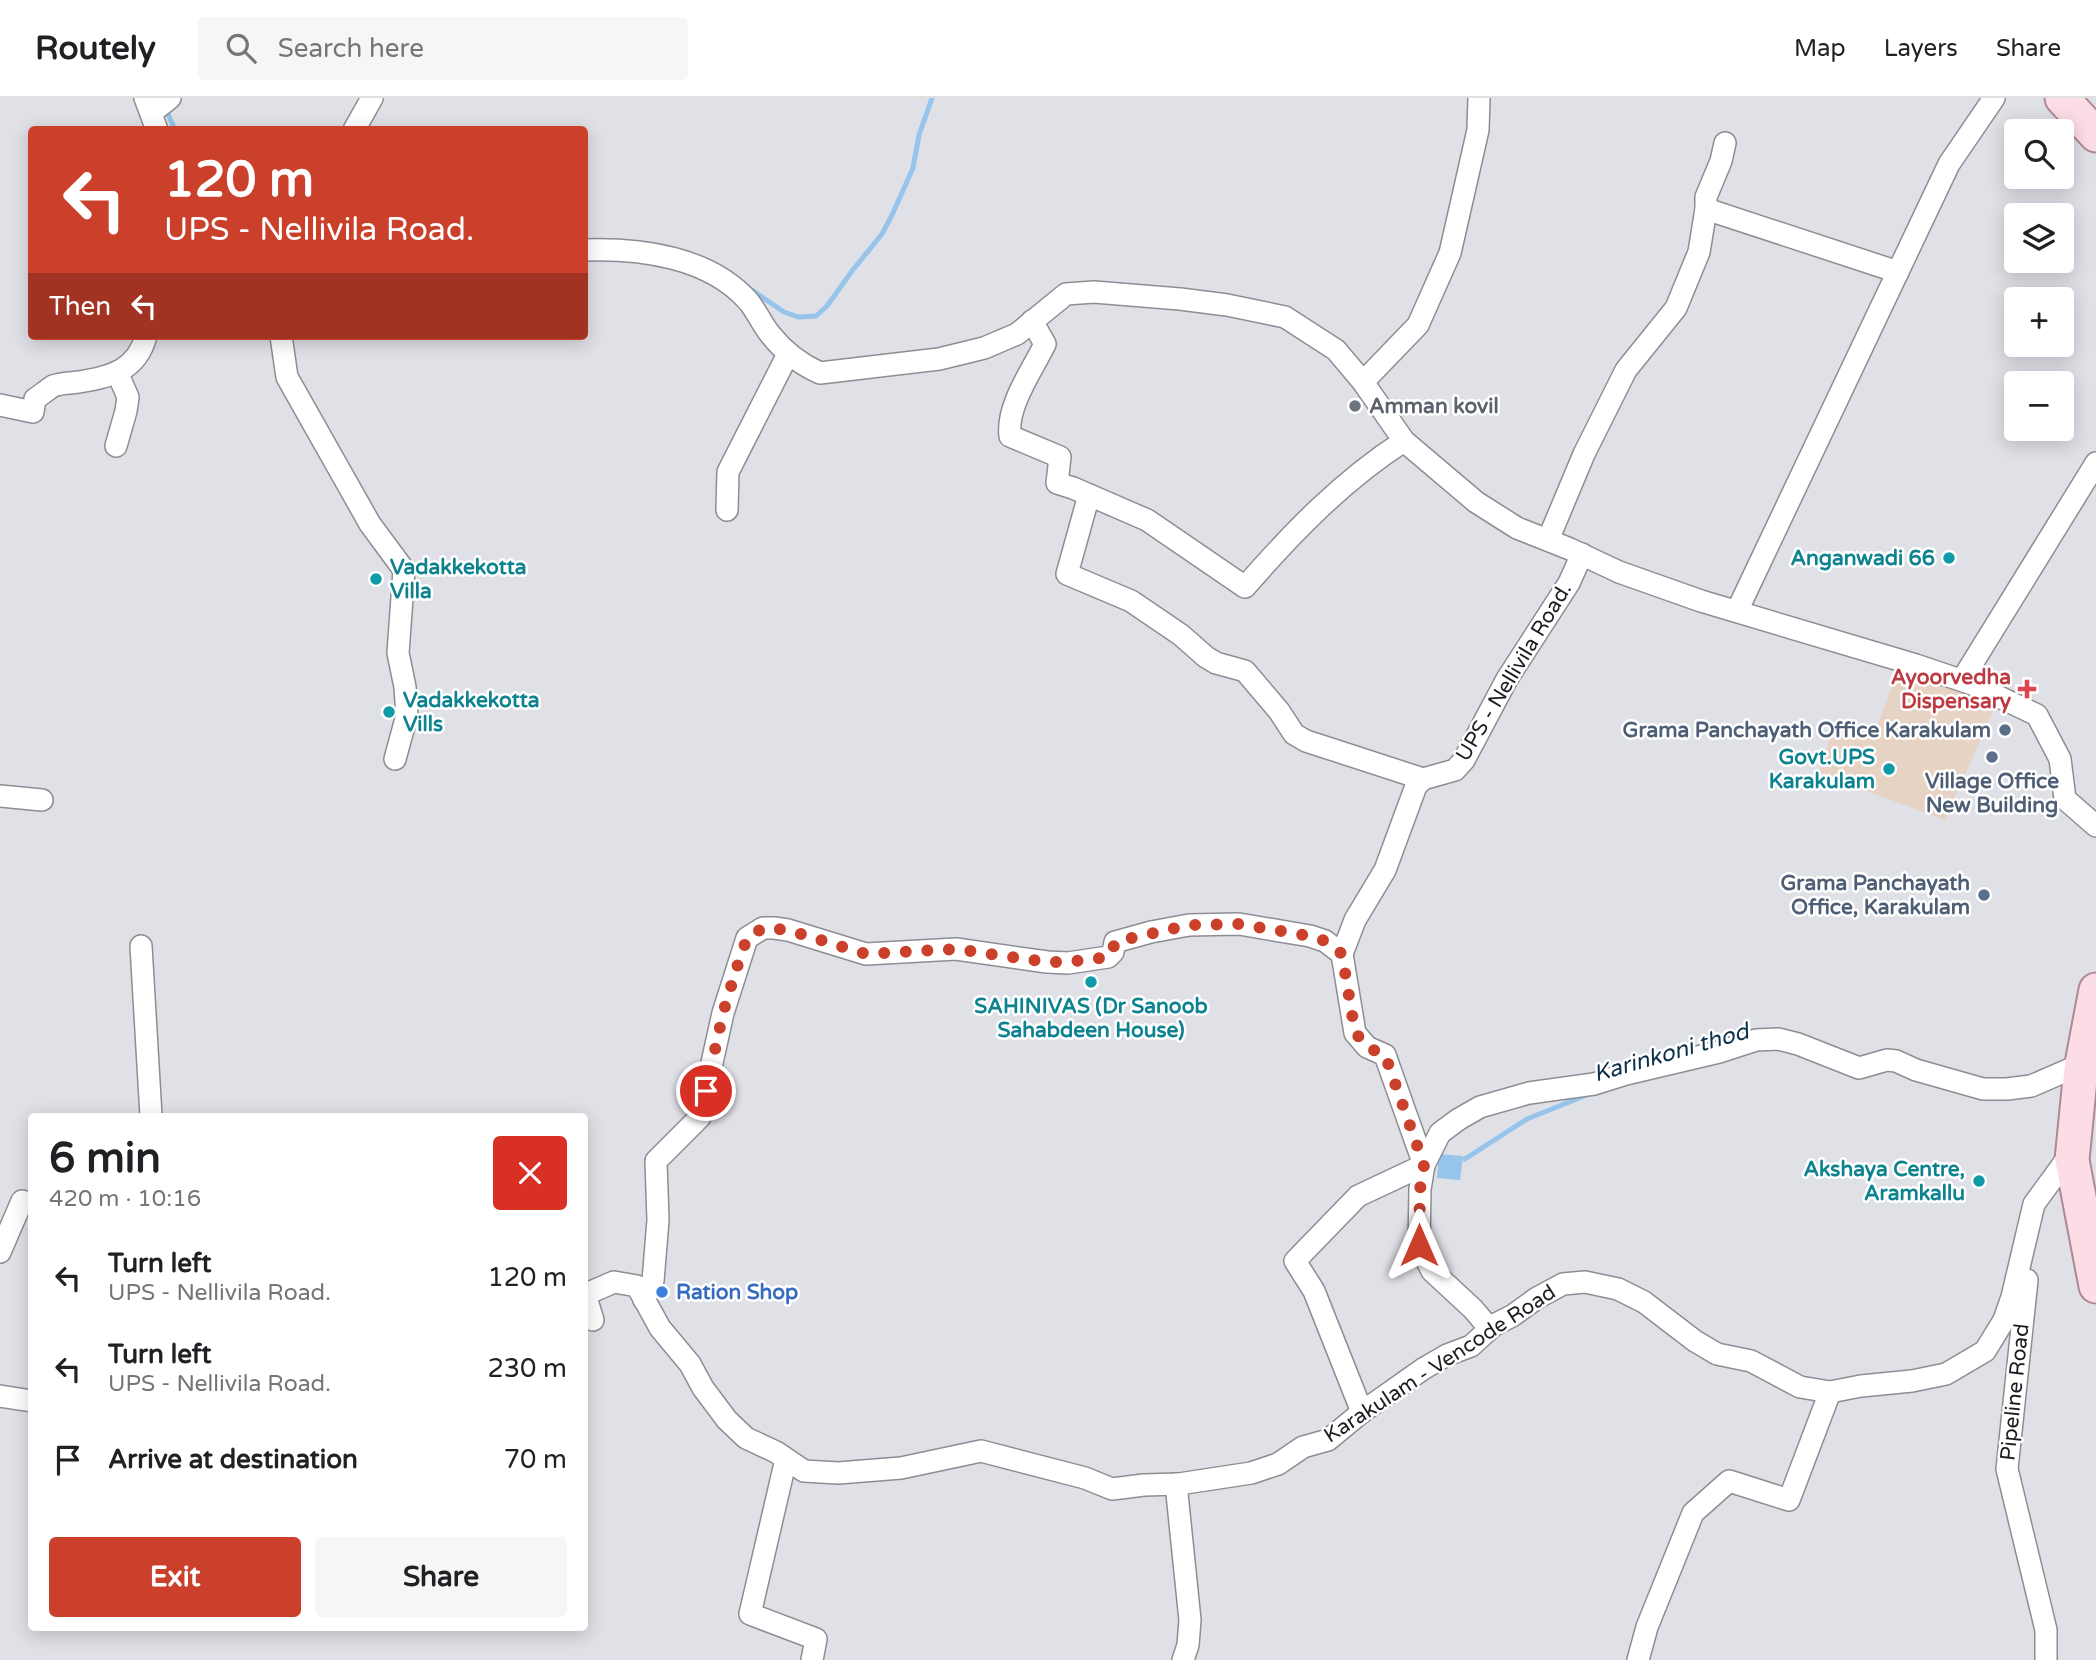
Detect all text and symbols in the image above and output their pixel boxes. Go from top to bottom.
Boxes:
search box [198,17,688,80]
text: Routely [35,29,156,68]
icon: search [222,29,260,67]
text: Search here [278,33,424,64]
text: Map [1794,34,1846,63]
text: Layers [1884,34,1958,63]
text: Share [1996,34,2061,63]
map controls [2004,119,2074,441]
button: search [2004,119,2074,189]
text: 120 m [164,151,314,210]
icon: left [49,154,140,245]
button: layers [2004,203,2074,273]
text: UPS - Nellivila Road. [164,211,474,249]
icon: left [125,287,163,325]
button: + [2004,287,2074,357]
text: Then [49,291,111,322]
button: − [2004,371,2074,441]
place label: Amman kovil [1369,394,1499,419]
marker: Amman kovil [1347,398,1363,414]
place label: Anganwadi 66 [1790,546,1935,571]
marker: Anganwadi 66 [1941,550,1957,566]
place label: Vadakkekotta Villa [390,555,527,604]
marker: Vadakkekotta Villa [368,571,384,587]
street label: UPS - Nellivila Road. [1451,578,1577,766]
place label: Ayoorvedha Dispensary [1891,665,2012,714]
marker: Ayoorvedha Dispensary [2017,679,2037,699]
place label: Vadakkekotta Vills [403,688,540,737]
marker: Vadakkekotta Vills [381,704,397,720]
place label: Grama Panchayath Office Karakulam [1623,718,1991,743]
marker: Grama Panchayath Office Karakulam [1997,722,2013,738]
place label: Govt.UPS Karakulam [1769,745,1875,794]
marker: Village Office New Building [1984,749,2000,765]
marker: Govt.UPS Karakulam [1881,761,1897,777]
place label: Village Office New Building [1925,769,2059,818]
place label: Grama Panchayath Office, Karakulam [1780,871,1970,920]
marker: Grama Panchayath Office, Karakulam [1976,887,1992,903]
marker: SAHINIVAS (Dr Sanoob Sahabdeen House) [1083,974,1099,990]
place label: SAHINIVAS (Dr Sanoob Sahabdeen House) [974,994,1208,1043]
water label: Karinkoni thod [1590,1017,1754,1089]
pin [676,1061,736,1121]
icon: arrive [687,1072,725,1110]
text: 6 min [49,1133,161,1184]
button: close [493,1136,567,1210]
place label: Akshaya Centre, Aramkallu [1803,1157,1965,1206]
marker: Akshaya Centre, Aramkallu [1971,1173,1987,1189]
text: 420 m · 10:16 [49,1185,201,1213]
position arrow [1382,1208,1456,1282]
text: Turn left [108,1248,211,1279]
icon: left [49,1259,87,1297]
text: 120 m [487,1262,567,1293]
text: UPS - Nellivila Road. [108,1279,331,1307]
place label: Ration Shop [676,1280,798,1305]
street label: Karakulam - Vencode Road [1320,1280,1560,1448]
marker: Ration Shop [654,1284,670,1300]
street label: Pipeline Road [1995,1322,2035,1462]
text: Turn left [108,1339,211,1370]
icon: left [49,1350,87,1388]
text: 230 m [487,1353,567,1384]
text: UPS - Nellivila Road. [108,1370,331,1398]
icon: arrive [49,1441,87,1479]
text: Arrive at destination [108,1444,358,1475]
text: 70 m [504,1444,567,1475]
button: Exit [49,1537,301,1617]
button: Share [315,1537,567,1617]

